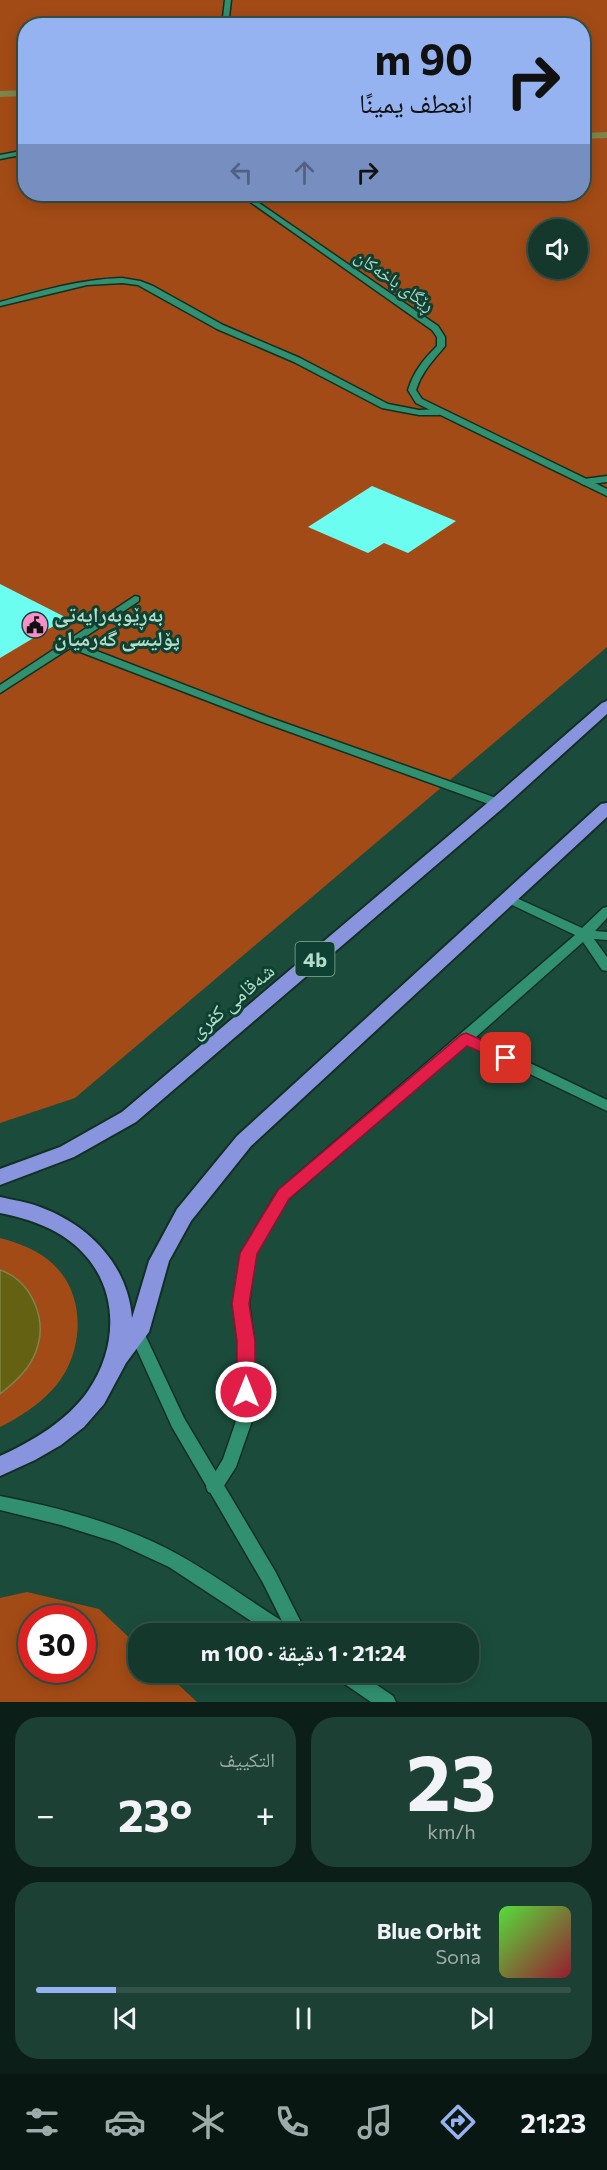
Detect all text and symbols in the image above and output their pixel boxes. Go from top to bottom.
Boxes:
text: 90 m [374,32,473,84]
icon: right [494,42,572,120]
text: انعطف يمينًا [359,86,473,119]
icon: left [225,156,258,189]
icon: ahead [288,156,321,189]
icon: right [351,156,384,189]
map controls [528,219,588,279]
button: sound [528,219,588,279]
street label: ڕێگای باخەکان [349,245,439,319]
place label: بەڕێوبەرایەتی پۆلیسی گەرمیان [54,601,180,652]
public building icon: بەڕێوبەرایەتی پۆلیسی گەرمیان [20,610,50,640]
road number: 4b [296,942,334,976]
street label: شەقامی کفری [183,957,280,1044]
pin [480,1032,531,1083]
icon: arrive [489,1041,522,1074]
position arrow [214,1360,278,1424]
speed limit sign: 30 [18,1605,96,1683]
text: 21:24 · 1 دقيقة · 100 m [201,1639,406,1666]
text: 23 [407,1732,496,1827]
text: التكييف [219,1747,275,1771]
text: 23° [118,1786,192,1841]
text: − [36,1793,55,1834]
text: + [256,1793,275,1834]
text: km/h [427,1819,476,1843]
text: Blue Orbit [377,1917,481,1944]
text: Sona [435,1944,481,1968]
icon: previous [109,2002,142,2035]
icon: pause [287,2002,320,2035]
icon: next [465,2002,498,2035]
icon: filters [21,2101,63,2143]
icon: car [104,2101,146,2143]
icon: climate [187,2101,229,2143]
icon: phone [271,2101,313,2143]
icon: music [354,2101,396,2143]
icon: directions [437,2101,479,2143]
text: 21:23 [521,2106,586,2139]

